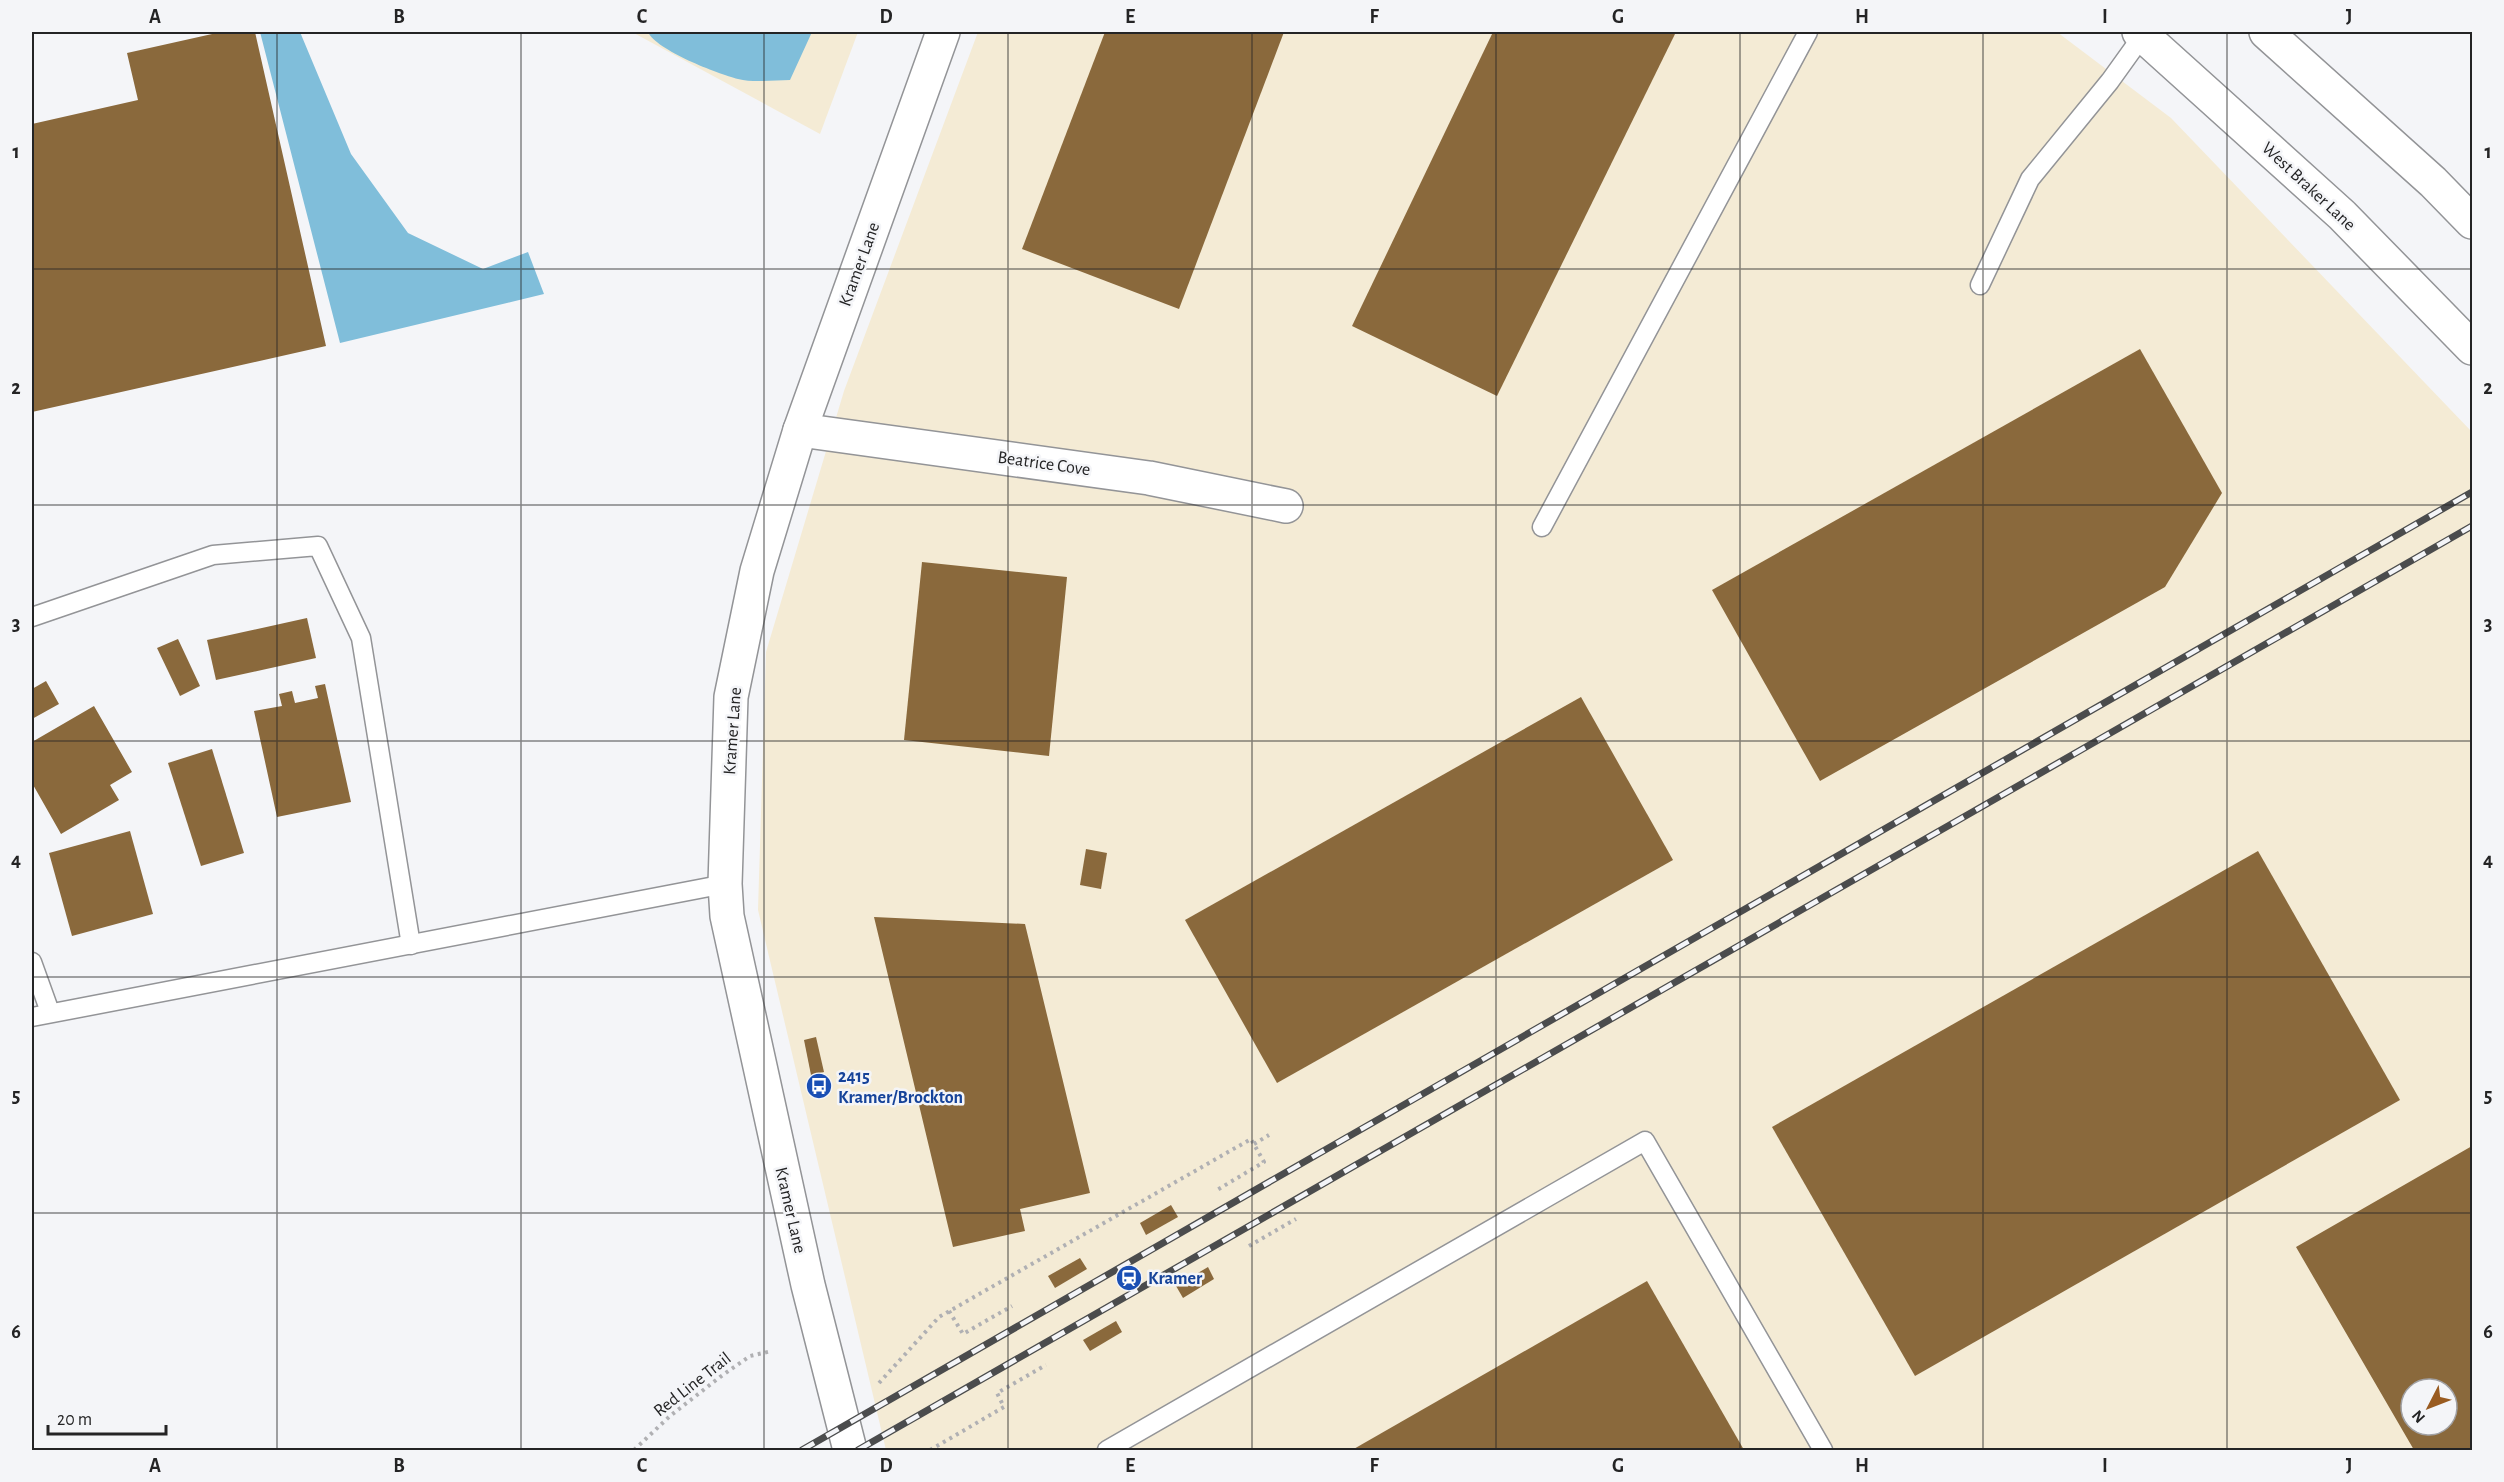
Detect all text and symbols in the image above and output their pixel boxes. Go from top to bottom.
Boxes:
text: A [149,7,161,27]
text: B [393,7,405,27]
text: C [637,7,648,27]
text: D [879,7,893,27]
text: E [1125,7,1135,27]
text: F [1369,7,1379,27]
text: G [1612,7,1624,27]
text: H [1855,7,1869,27]
text: I [2102,7,2108,27]
text: J [2346,7,2352,27]
street label: West Braker Lane [2258,139,2359,234]
text: 1 [12,142,20,162]
text: 1 [2484,142,2492,162]
street label: Kramer Lane [836,220,883,309]
text: 2 [11,378,21,398]
text: 2 [2483,378,2493,398]
street label: Beatrice Cove [996,449,1091,479]
text: 3 [12,614,20,634]
text: 3 [2484,614,2492,634]
street label: Kramer Lane [721,686,745,776]
text: 4 [11,850,21,870]
text: 4 [2483,850,2493,870]
place label: 2415 Kramer/Brockton [838,1068,963,1107]
bus stop icon: 2415 Kramer/Brockton [804,1071,834,1101]
text: 5 [12,1086,20,1106]
text: 5 [2484,1086,2492,1106]
street label: Kramer Lane [771,1165,809,1255]
station icon: Kramer [1114,1263,1144,1293]
place label: Kramer [1148,1270,1203,1288]
text: 6 [11,1322,21,1342]
text: 6 [2483,1322,2493,1342]
street label: Red Line Trail [651,1349,735,1420]
north arrow [2399,1377,2459,1437]
scale bar [48,1398,166,1436]
text: N [2409,1407,2428,1426]
text: 20 m [57,1411,92,1429]
text: A [149,1456,161,1476]
text: B [393,1456,405,1476]
text: C [637,1456,648,1476]
text: D [879,1456,893,1476]
text: E [1125,1456,1135,1476]
text: F [1369,1456,1379,1476]
text: G [1612,1456,1624,1476]
text: H [1855,1456,1869,1476]
text: I [2102,1456,2108,1476]
text: J [2346,1456,2352,1476]

